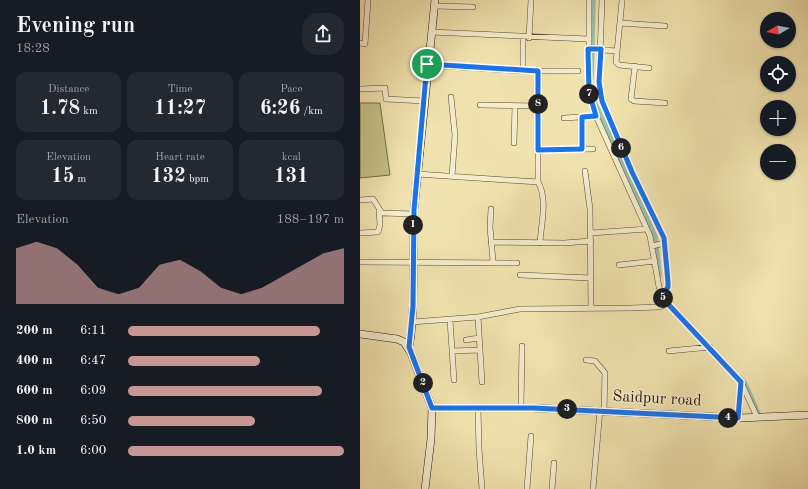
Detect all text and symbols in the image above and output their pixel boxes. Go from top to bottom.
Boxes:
north arrow [760,12,796,48]
map controls [760,12,796,180]
button: share [302,13,344,55]
text: Evening run [16,15,135,37]
text: 18:28 [16,42,50,55]
pin [410,47,444,81]
icon: arrive [416,53,438,75]
button: locate [760,56,796,92]
text: Distance [48,84,89,95]
text: Time [168,84,192,95]
text: Pace [280,84,302,95]
pin: 7 [579,84,599,104]
text: 7 [586,88,592,99]
pin: 8 [528,94,548,114]
text: 8 [535,98,541,109]
text: 1.78 [40,99,80,119]
text: 11:27 [154,99,206,119]
text: 6:26 [260,99,300,119]
button: + [760,100,796,136]
text: km [80,106,98,117]
text: /km [300,106,323,117]
pin: 6 [611,138,631,158]
text: 6 [618,142,624,153]
button: − [760,144,796,180]
text: Elevation [46,152,91,163]
text: Heart rate [155,152,205,163]
text: kcal [282,152,301,163]
text: 15 [51,167,74,187]
text: 132 [151,167,186,187]
text: 131 [274,167,309,187]
text: m [74,174,86,185]
text: bpm [186,174,209,185]
text: Elevation [16,213,69,226]
text: 188–197 m [277,213,344,226]
pin: 1 [403,215,423,235]
text: 1 [410,219,416,230]
pin: 5 [653,288,673,308]
text: 5 [660,292,666,303]
text: 200 m [16,324,53,337]
text: 6:11 [80,324,106,337]
text: 400 m [16,354,53,367]
text: 6:47 [80,354,106,367]
pin: 2 [413,373,433,393]
text: 2 [420,377,426,388]
text: 600 m [16,384,53,397]
text: 6:09 [80,384,106,397]
street label: Saidpur road [612,389,702,409]
pin: 3 [557,399,577,419]
text: 3 [564,403,570,414]
pin: 4 [718,408,738,428]
text: 4 [725,412,731,423]
text: 800 m [16,414,53,427]
text: 6:50 [80,414,106,427]
text: 1.0 km [16,444,56,457]
text: 6:00 [80,444,106,457]

